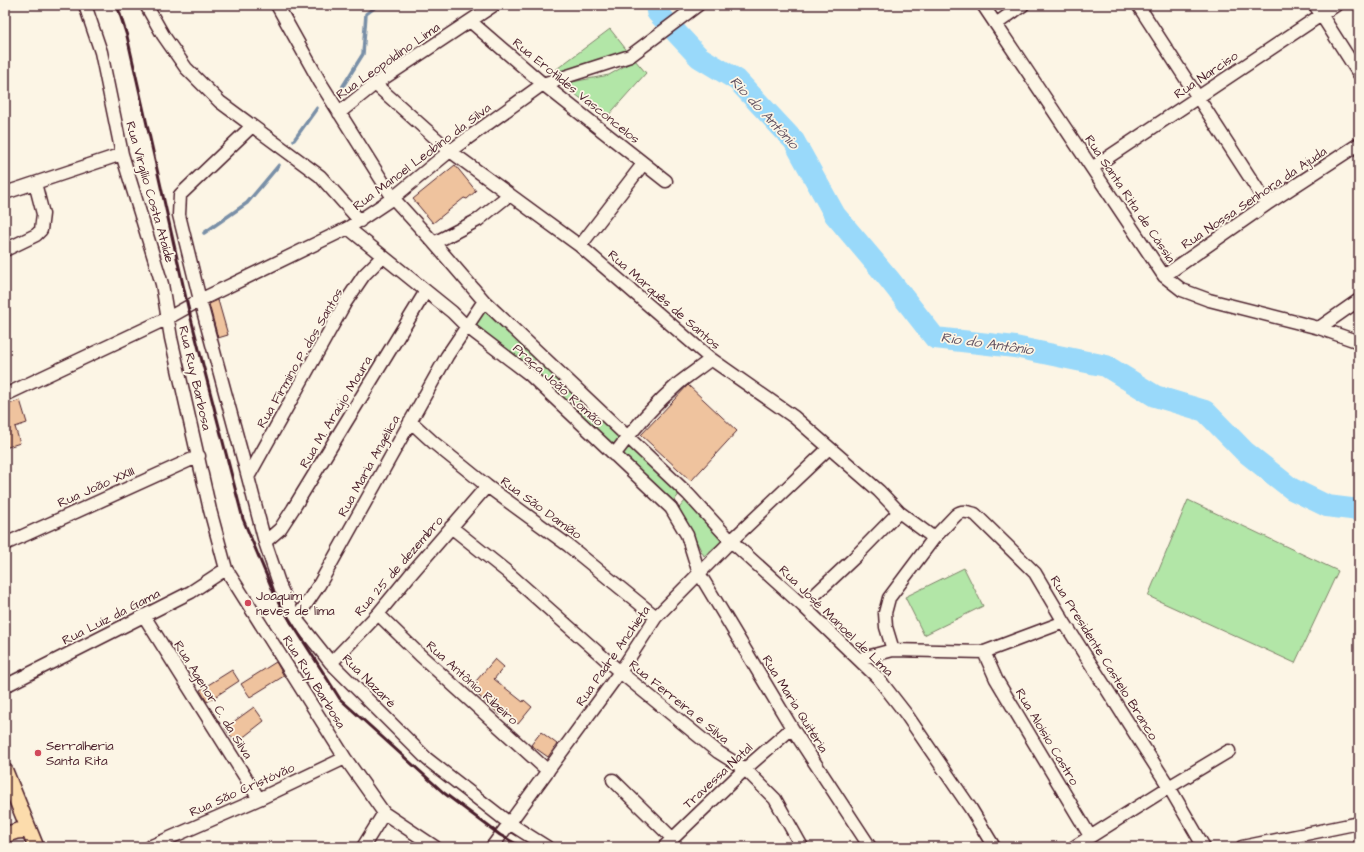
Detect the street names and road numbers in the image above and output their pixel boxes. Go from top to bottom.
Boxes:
street label: Rua Leopoldino Lima [332,18,444,104]
street label: Rua Erotildes Vasconcelos [509,34,644,148]
street label: Rua Narciso [1170,47,1242,103]
street label: Rua Manoel Leobino da Silva [349,99,495,215]
street label: Rua Virgílio Costa Ataíde [120,119,179,265]
street label: Rua Santa Rita de Cássia [1080,131,1180,267]
street label: Rua Nossa Senhora da Ajuda [1178,142,1331,253]
street label: Rua Marquês de Santos [604,246,724,354]
street label: Rua Firmino P. dos Santos [253,284,348,431]
street label: Rua Ruy Barbosa [173,324,216,433]
street label: Praça João Romão [509,339,608,431]
street label: Rua M. Araújo Moura [295,352,377,471]
street label: Rua Maria Angélica [334,412,405,520]
street label: Rua João XXIII [55,462,137,512]
street label: Rua São Damião [497,472,586,544]
street label: Rua 25 de dezembro [350,511,448,620]
street label: Rua José Manoel de Lima [775,561,897,681]
street label: Rua Presidente Castelo Branco [1046,572,1163,744]
street label: Rua Luiz da Gama [59,584,163,649]
street label: Rua Padre Anchieta [571,602,655,710]
street label: Rua Ruy Barbosa [277,632,350,733]
street label: Rua Agenor C. da Silva [168,637,257,763]
street label: Rua Antônio Ribeiro [422,637,522,730]
street label: Rua Nazaré [338,650,400,712]
street label: Rua Maria Quitéria [758,652,832,757]
street label: Rua Ferreira e Silva [625,656,733,748]
street label: Rua Aloísio Castro [1011,685,1084,790]
street label: Travessa Natal [679,739,757,813]
street label: Rua São Cristóvão [187,758,298,821]

